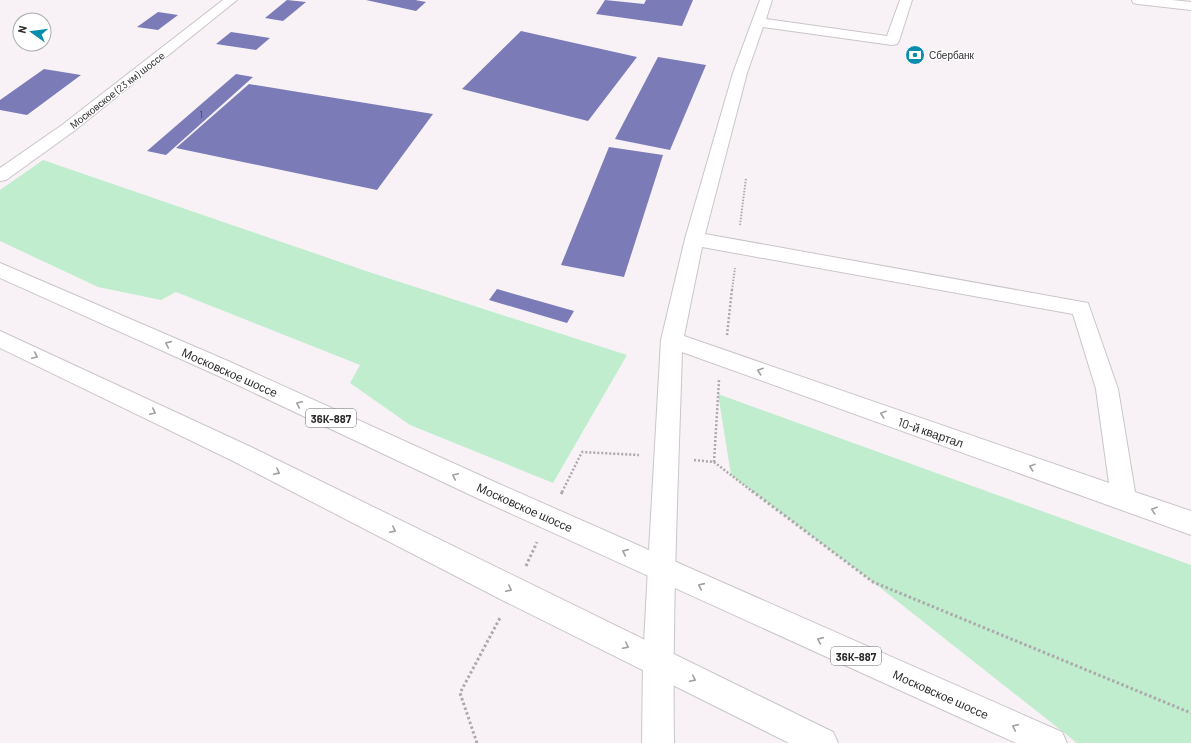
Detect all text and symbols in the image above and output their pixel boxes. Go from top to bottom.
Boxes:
north arrow [12,12,52,52]
text: N [15,24,29,35]
bank icon: Сбербанк [904,44,926,66]
street label: Московское (23 км) шоссе [67,49,167,131]
place label: Сбербанк [929,49,975,61]
house number: 1 [199,109,203,120]
one-way arrow [165,341,173,349]
street label: Московское шоссе [180,345,280,400]
one-way arrow [31,351,39,359]
one-way arrow [757,367,764,376]
one-way arrow [296,401,304,409]
one-way arrow [148,407,156,415]
road number: 36К-887 [306,409,356,427]
one-way arrow [879,411,886,419]
street label: 10-й квартал [896,414,966,451]
one-way arrow [1028,463,1035,472]
one-way arrow [273,467,281,475]
one-way arrow [452,473,460,481]
street label: Московское шоссе [475,480,575,535]
one-way arrow [1151,507,1158,515]
one-way arrow [389,526,397,533]
one-way arrow [622,549,629,557]
one-way arrow [698,583,705,591]
one-way arrow [505,584,513,592]
one-way arrow [816,636,823,644]
one-way arrow [622,641,630,649]
road number: 36К-887 [831,647,881,665]
street label: Московское шоссе [891,667,991,722]
one-way arrow [689,674,696,682]
one-way arrow [1012,724,1019,732]

